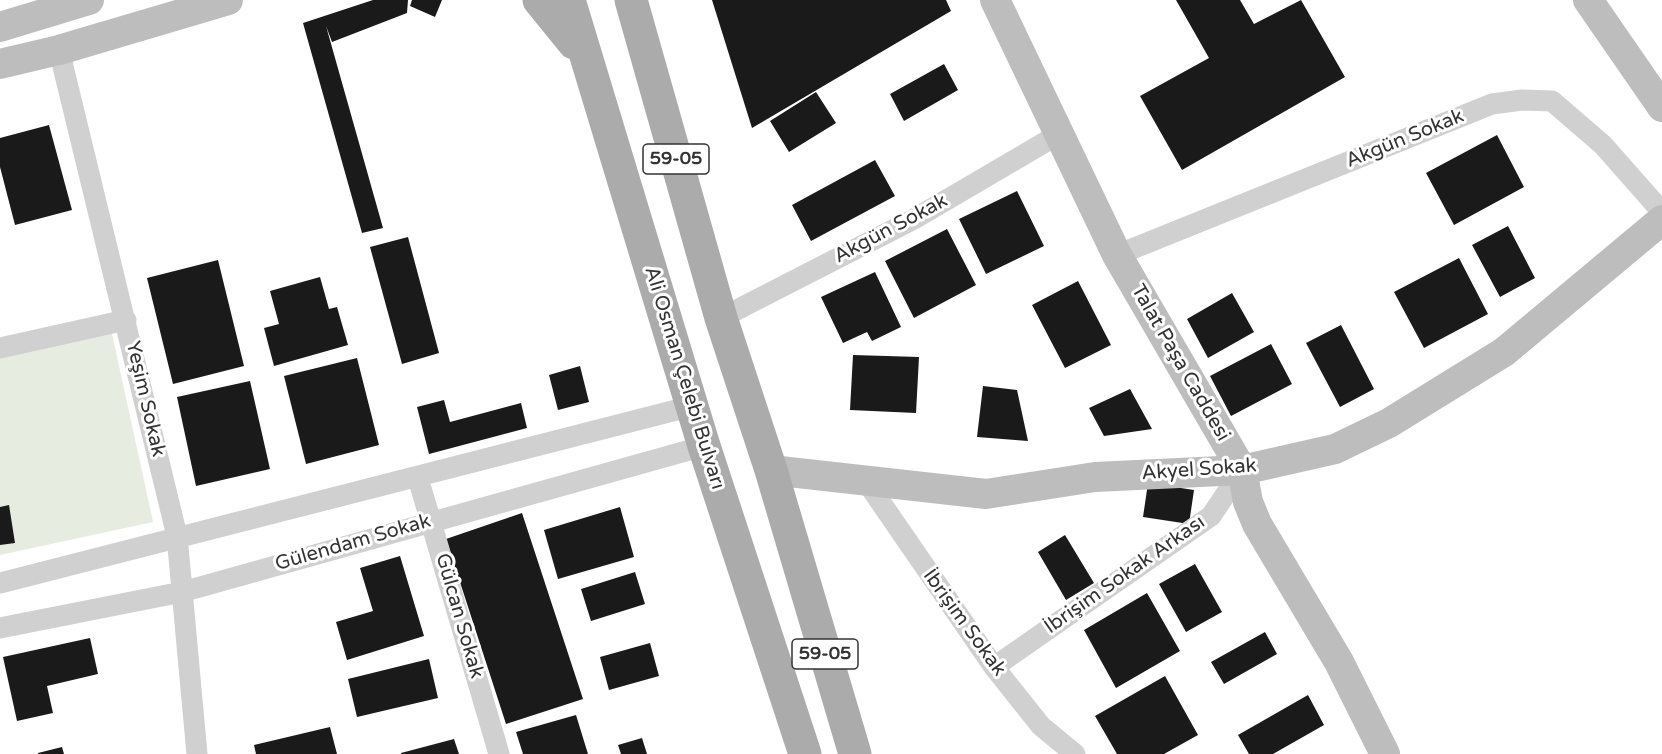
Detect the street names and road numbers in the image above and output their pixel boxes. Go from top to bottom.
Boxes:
street label: Akgün Sokak [1343,104,1467,174]
road number: 59-05 [643,144,709,174]
street label: Akgün Sokak [830,189,952,269]
street label: Ali Osman Çelebi Bulvarı [639,264,729,492]
street label: Talat Paşa Caddesi [1125,280,1235,446]
street label: Yeşim Sokak [120,339,170,459]
street label: Akyel Sokak [1141,454,1257,486]
street label: Gülendam Sokak [273,509,433,577]
street label: İbrişim Sokak Arkası [1040,511,1210,639]
street label: Gülcan Sokak [430,551,488,681]
street label: İbrişim Sokak [917,565,1011,681]
road number: 59-05 [792,639,858,669]

